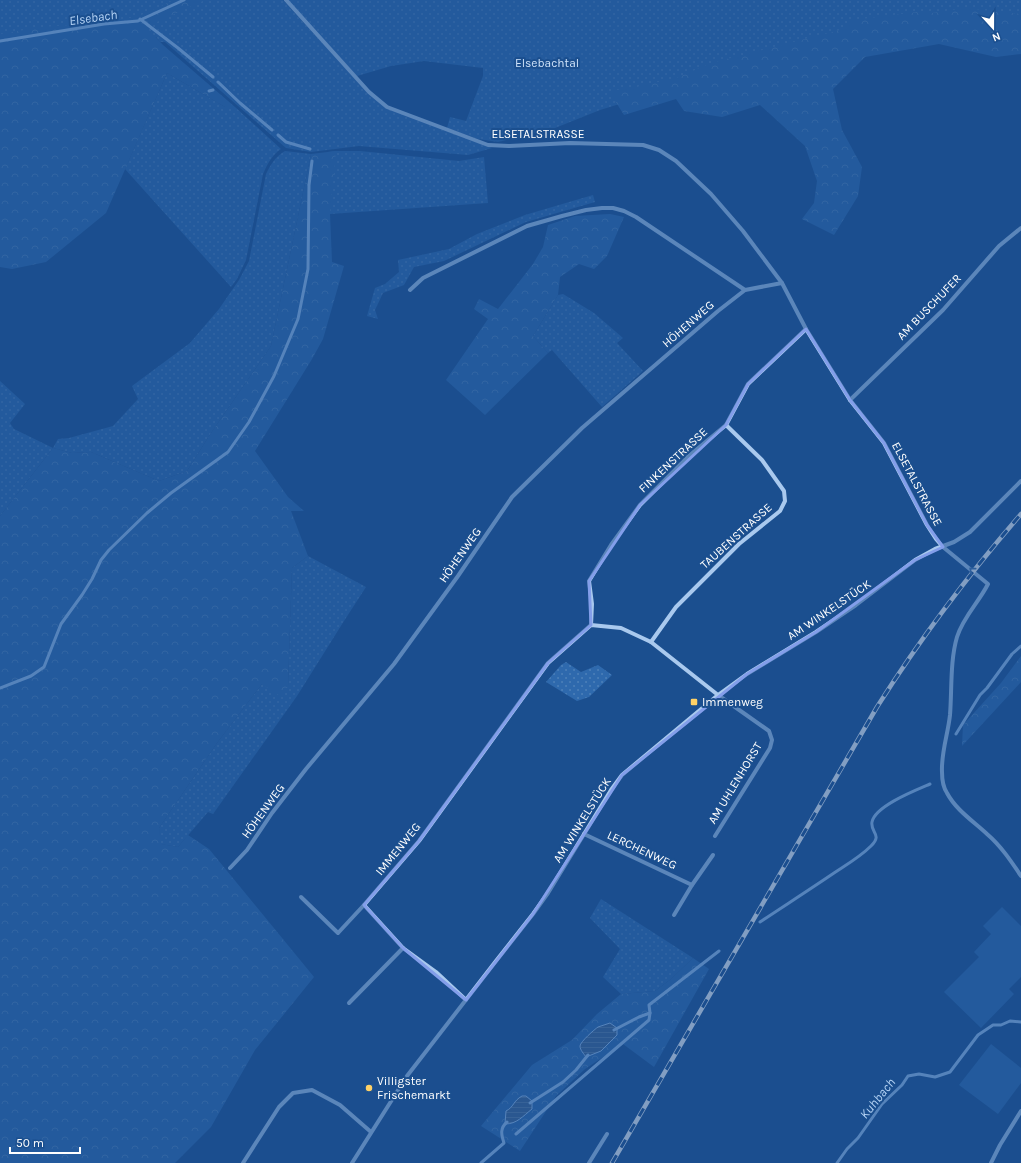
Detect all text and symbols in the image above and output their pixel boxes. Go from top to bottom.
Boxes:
water label: Elsebach [68,7,118,28]
north arrow [973,8,1013,48]
text: N [990,29,1002,44]
park label: Elsebachtal [515,56,579,70]
street label: ELSETALSTRASSE [491,127,585,141]
street label: AM BUSCHUFER [894,271,964,343]
street label: HÖHENWEG [659,298,717,350]
street label: FINKENSTRASSE [636,425,710,495]
street label: ELSETALSTRASSE [889,440,945,528]
street label: TAUBENSTRASSE [697,500,775,572]
street label: HÖHENWEG [436,525,484,585]
one-way arrow [969,568,976,575]
street label: AM WINKELSTÜCK [785,577,874,643]
place label: Immenweg [702,695,763,709]
marker: Immenweg [689,697,699,707]
street label: AM UHLENHORST [705,740,765,826]
street label: AM WINKELSTÜCK [550,774,614,865]
street label: HÖHENWEG [239,781,287,841]
street label: IMMENWEG [372,820,424,878]
street label: LERCHENWEG [605,828,679,872]
place label: Villigster Frischemarkt [377,1074,451,1102]
water label: Kuhbach [857,1075,898,1122]
marker: Villigster Frischemarkt [364,1083,374,1093]
scale bar [10,1129,80,1155]
text: 50 m [16,1136,44,1150]

